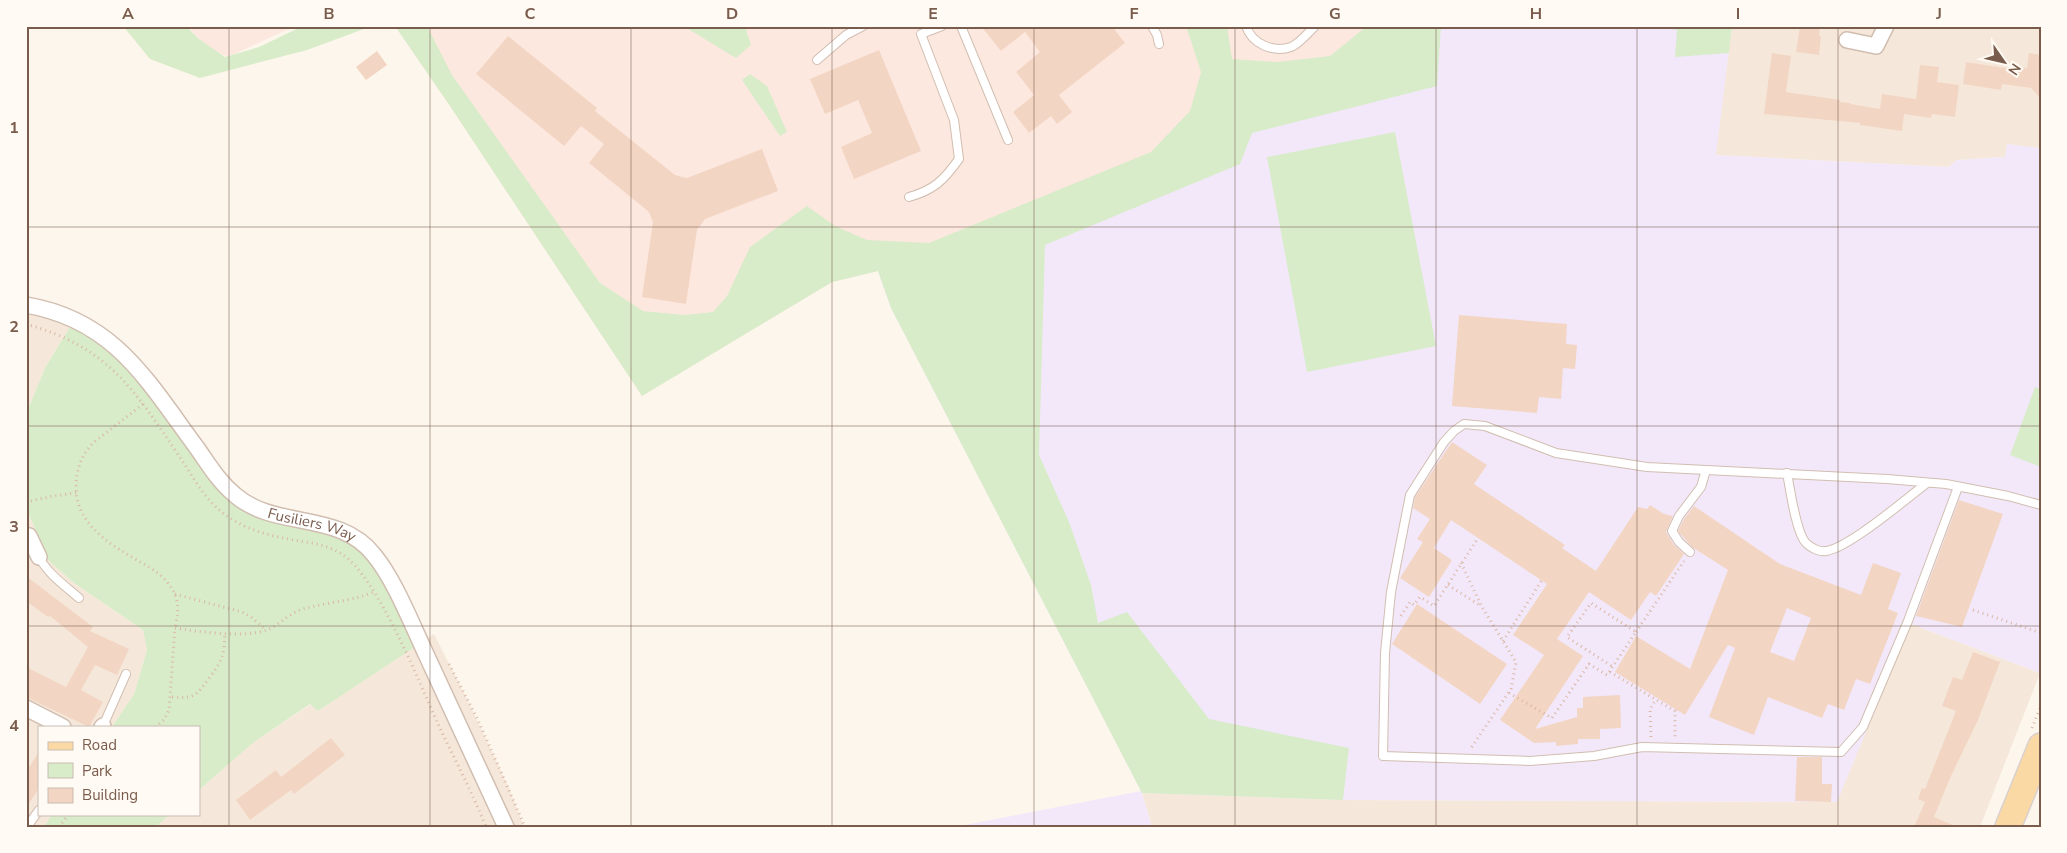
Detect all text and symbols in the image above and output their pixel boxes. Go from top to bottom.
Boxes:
text: A [122,3,134,25]
text: B [323,3,335,25]
text: C [525,3,536,25]
text: D [726,3,738,25]
text: E [928,3,938,25]
text: F [1130,3,1139,25]
text: G [1329,3,1341,25]
text: H [1530,3,1542,25]
text: I [1736,3,1740,25]
text: J [1935,3,1942,25]
north arrow [1980,38,2030,88]
text: N [2004,59,2025,79]
text: 1 [9,117,19,139]
text: 2 [9,316,19,338]
street label: Fusiliers Way [265,503,360,546]
text: 3 [9,516,19,538]
text: 4 [9,715,19,737]
legend [38,726,200,816]
text: Road [82,735,117,755]
text: Park [82,761,112,781]
text: Building [82,785,138,805]

